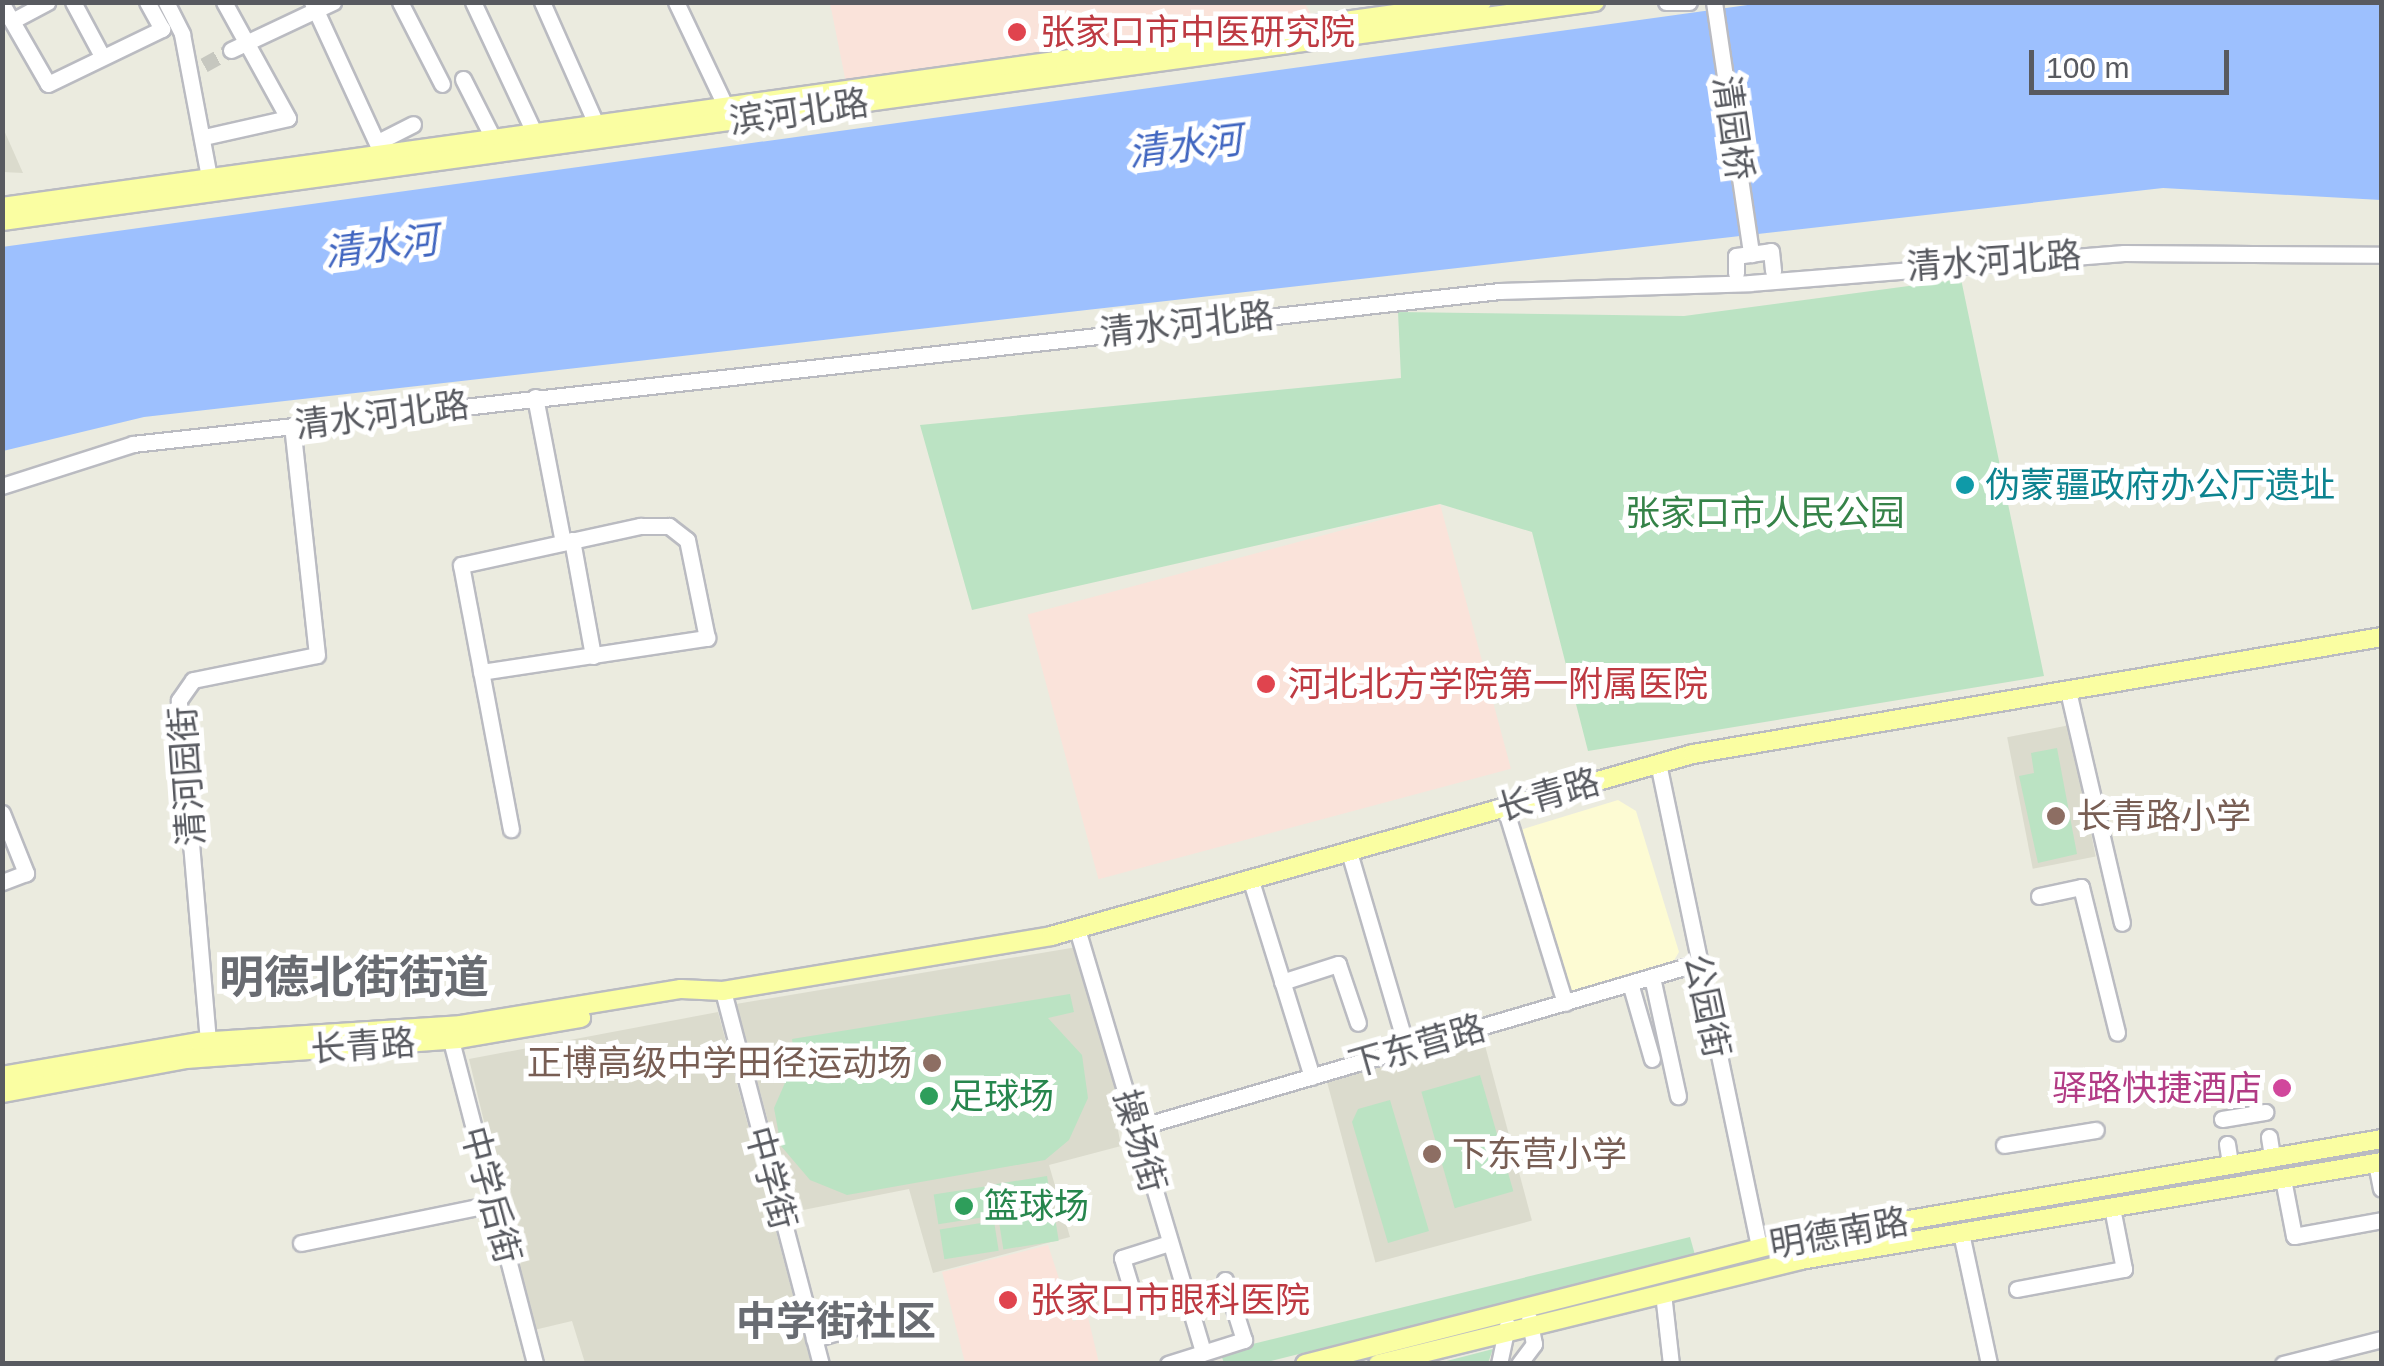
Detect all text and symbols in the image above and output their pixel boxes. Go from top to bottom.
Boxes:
place label: 张家口市中医研究院 [1040,11,1355,53]
marker: 张家口市中医研究院 [1004,19,1030,45]
scale bar [2034,30,2234,92]
text: 100 m [2046,51,2129,84]
street label: 清园桥 [1705,73,1761,183]
street label: 滨河北路 [727,81,871,143]
water label: 清水河 [1126,117,1244,177]
water label: 清水河 [322,217,440,277]
street label: 清水河北路 [1905,234,2083,288]
street label: 清水河北路 [1098,294,1276,354]
street label: 清水河北路 [293,383,471,447]
place label: 伪蒙疆政府办公厅遗址 [1985,464,2335,506]
marker: 伪蒙疆政府办公厅遗址 [1954,474,1976,496]
park label: 张家口市人民公园 [1625,492,1905,534]
place label: 河北北方学院第一附属医院 [1288,663,1708,705]
marker: 河北北方学院第一附属医院 [1253,671,1279,697]
street label: 清河园街 [161,705,213,847]
street label: 长青路 [1492,760,1604,830]
place label: 长青路小学 [2076,795,2251,837]
marker: 长青路小学 [2045,805,2067,827]
street label: 公园街 [1676,950,1738,1062]
district label: 明德北街街道 [219,951,489,1005]
street label: 下东营路 [1344,1007,1490,1085]
street label: 长青路 [309,1021,417,1071]
place label: 正博高级中学田径运动场 [527,1042,912,1084]
marker: 正博高级中学田径运动场 [921,1052,943,1074]
place label: 驿路快捷酒店 [2052,1067,2262,1109]
place label: 足球场 [949,1075,1054,1117]
marker: 驿路快捷酒店 [2271,1077,2293,1099]
marker: 足球场 [918,1085,940,1107]
street label: 操场街 [1105,1085,1175,1197]
street label: 中学后街 [453,1122,529,1268]
street label: 中学街 [737,1122,805,1234]
place label: 下东营小学 [1452,1133,1627,1175]
marker: 下东营小学 [1421,1143,1443,1165]
place label: 篮球场 [984,1185,1089,1227]
marker: 篮球场 [953,1195,975,1217]
street label: 明德南路 [1766,1200,1912,1266]
place label: 张家口市眼科医院 [1030,1279,1310,1321]
marker: 张家口市眼科医院 [995,1287,1021,1313]
district label: 中学街社区 [736,1297,936,1345]

